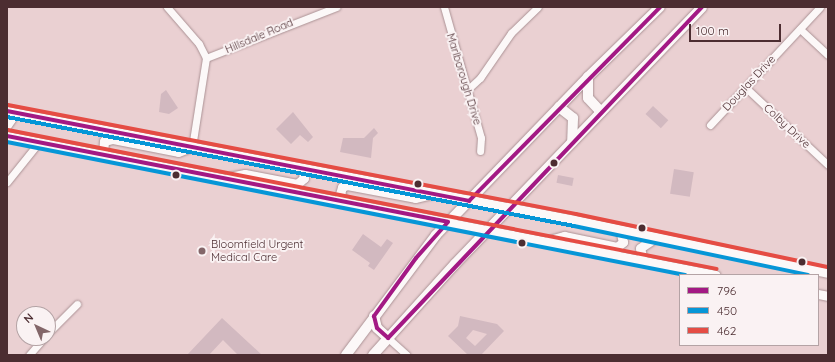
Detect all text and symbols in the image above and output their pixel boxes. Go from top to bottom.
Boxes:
street label: Hillsdale Road [223,16,295,56]
scale bar [691,16,783,42]
text: 100 m [696,23,729,38]
street label: Marlborough Drive [444,32,484,126]
street label: Douglas Drive [720,52,778,114]
street label: Colby Drive [761,101,813,151]
unlabelled marker [549,158,559,168]
unlabelled marker [171,170,181,180]
unlabelled marker [413,179,423,189]
unlabelled marker [637,223,647,233]
place label: Bloomfield Urgent Medical Care [211,238,303,264]
unlabelled marker [517,238,527,248]
marker: Bloomfield Urgent Medical Care [196,245,208,257]
unlabelled marker [797,257,807,267]
legend [679,274,819,346]
text: 796 [717,283,736,298]
text: 450 [717,303,737,318]
north arrow [16,306,56,346]
text: N [21,310,36,326]
text: 462 [717,323,736,338]

